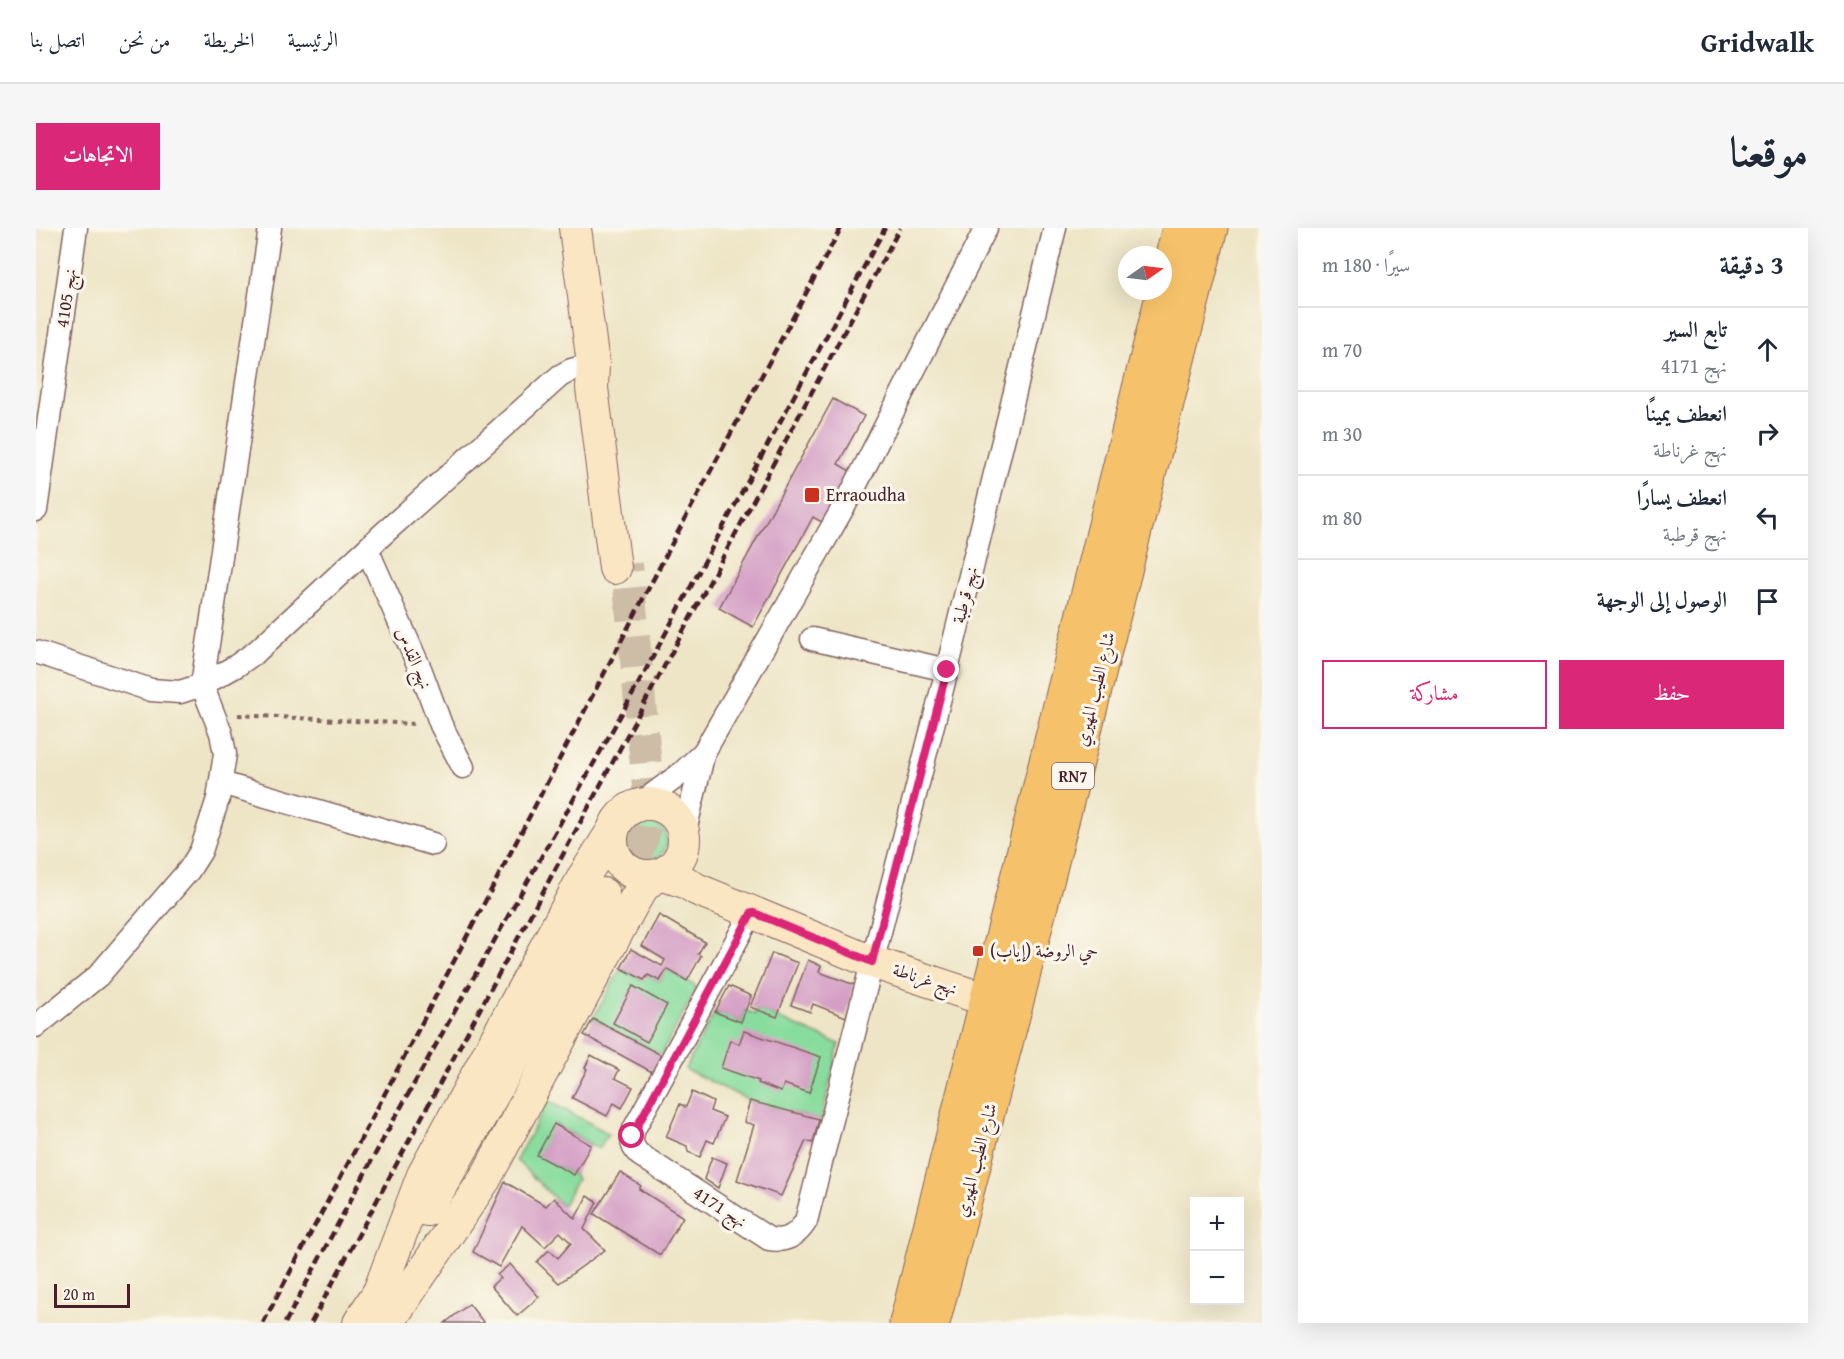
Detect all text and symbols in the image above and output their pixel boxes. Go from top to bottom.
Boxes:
text: Gridwalk [1701,21,1814,62]
text: اتصل بنا [30,24,85,55]
text: من نحن [118,24,171,55]
text: الخريطة [204,24,255,55]
text: الرئيسية [288,24,338,55]
text: موقعنا [1730,120,1808,181]
button: الاتجاهات [36,123,160,190]
text: 3 دقيقة [1719,245,1784,284]
north arrow [1118,246,1172,300]
text: سيرًا · 180 m [1322,250,1410,279]
street label: نهج 4105 [48,266,86,330]
text: تابع السير [1665,313,1727,345]
icon: ahead [1751,333,1784,366]
text: 70 m [1322,335,1362,364]
text: نهج 4171 [1661,351,1727,380]
text: انعطف يمينًا [1646,397,1727,429]
icon: right [1751,417,1784,450]
text: 30 m [1322,419,1362,448]
text: نهج غرناطة [1653,435,1727,464]
place label: Erraoudha [826,481,906,508]
text: انعطف يسارًا [1637,481,1727,513]
marker: Erraoudha [803,486,821,504]
icon: left [1751,501,1784,534]
text: 80 m [1322,503,1362,532]
text: نهج قرطبة [1663,519,1727,548]
street label: نهج قرطبة [944,564,988,627]
text: الوصول إلى الوجهة [1597,583,1727,615]
icon: arrive [1751,585,1784,618]
street label: نهج القدس [387,623,440,694]
street label: شارع الطيب المهيري [1067,629,1124,750]
route end [933,656,959,682]
button: مشاركة [1322,660,1547,729]
button: حفظ [1559,660,1784,729]
road number: RN7 [1052,763,1094,789]
place label: حي الروضة (إياب) [990,937,1098,966]
marker: حي الروضة (إياب) [971,944,985,958]
street label: نهج غرناطة [888,955,961,1005]
street label: شارع الطيب المهيري [947,1100,1006,1221]
route start [618,1122,644,1148]
street label: نهج 4171 [686,1179,753,1237]
map controls [1190,1197,1244,1305]
button: + [1190,1197,1244,1251]
button: − [1190,1251,1244,1305]
scale bar [54,1281,130,1308]
text: 20 m [63,1282,95,1306]

